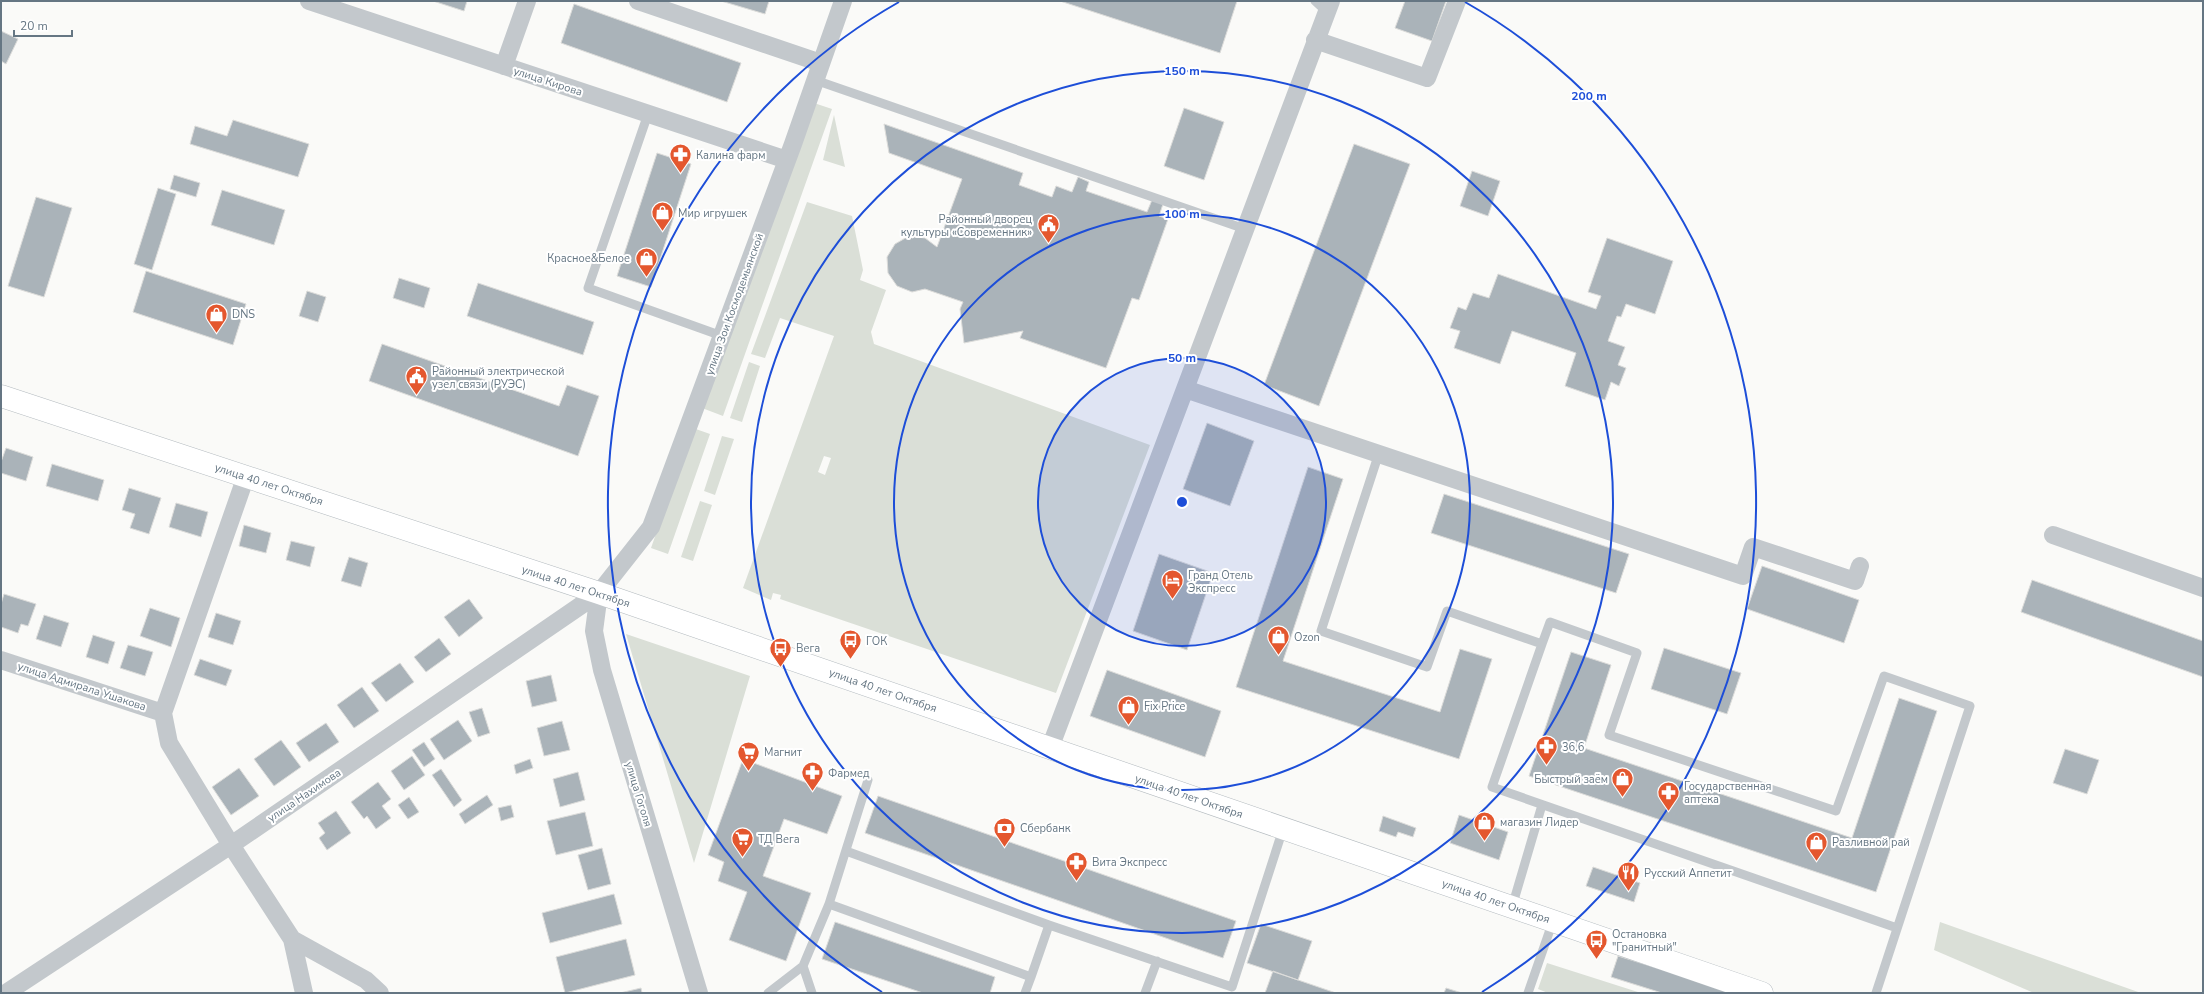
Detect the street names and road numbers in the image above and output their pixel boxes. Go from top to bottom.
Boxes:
street label: улица Кирова [511,63,584,100]
street label: улица Зои Космодемьянской [702,231,767,377]
street label: улица 40 лет Октября [213,460,325,509]
street label: улица 40 лет Октября [520,562,632,611]
street label: улица Адмирала Ушакова [16,659,148,714]
street label: улица 40 лет Октября [827,665,939,716]
street label: улица Гоголя [621,760,656,829]
street label: улица Нахимова [265,765,344,826]
street label: улица 40 лет Октября [1133,771,1245,822]
street label: улица 40 лет Октября [1440,876,1552,927]

